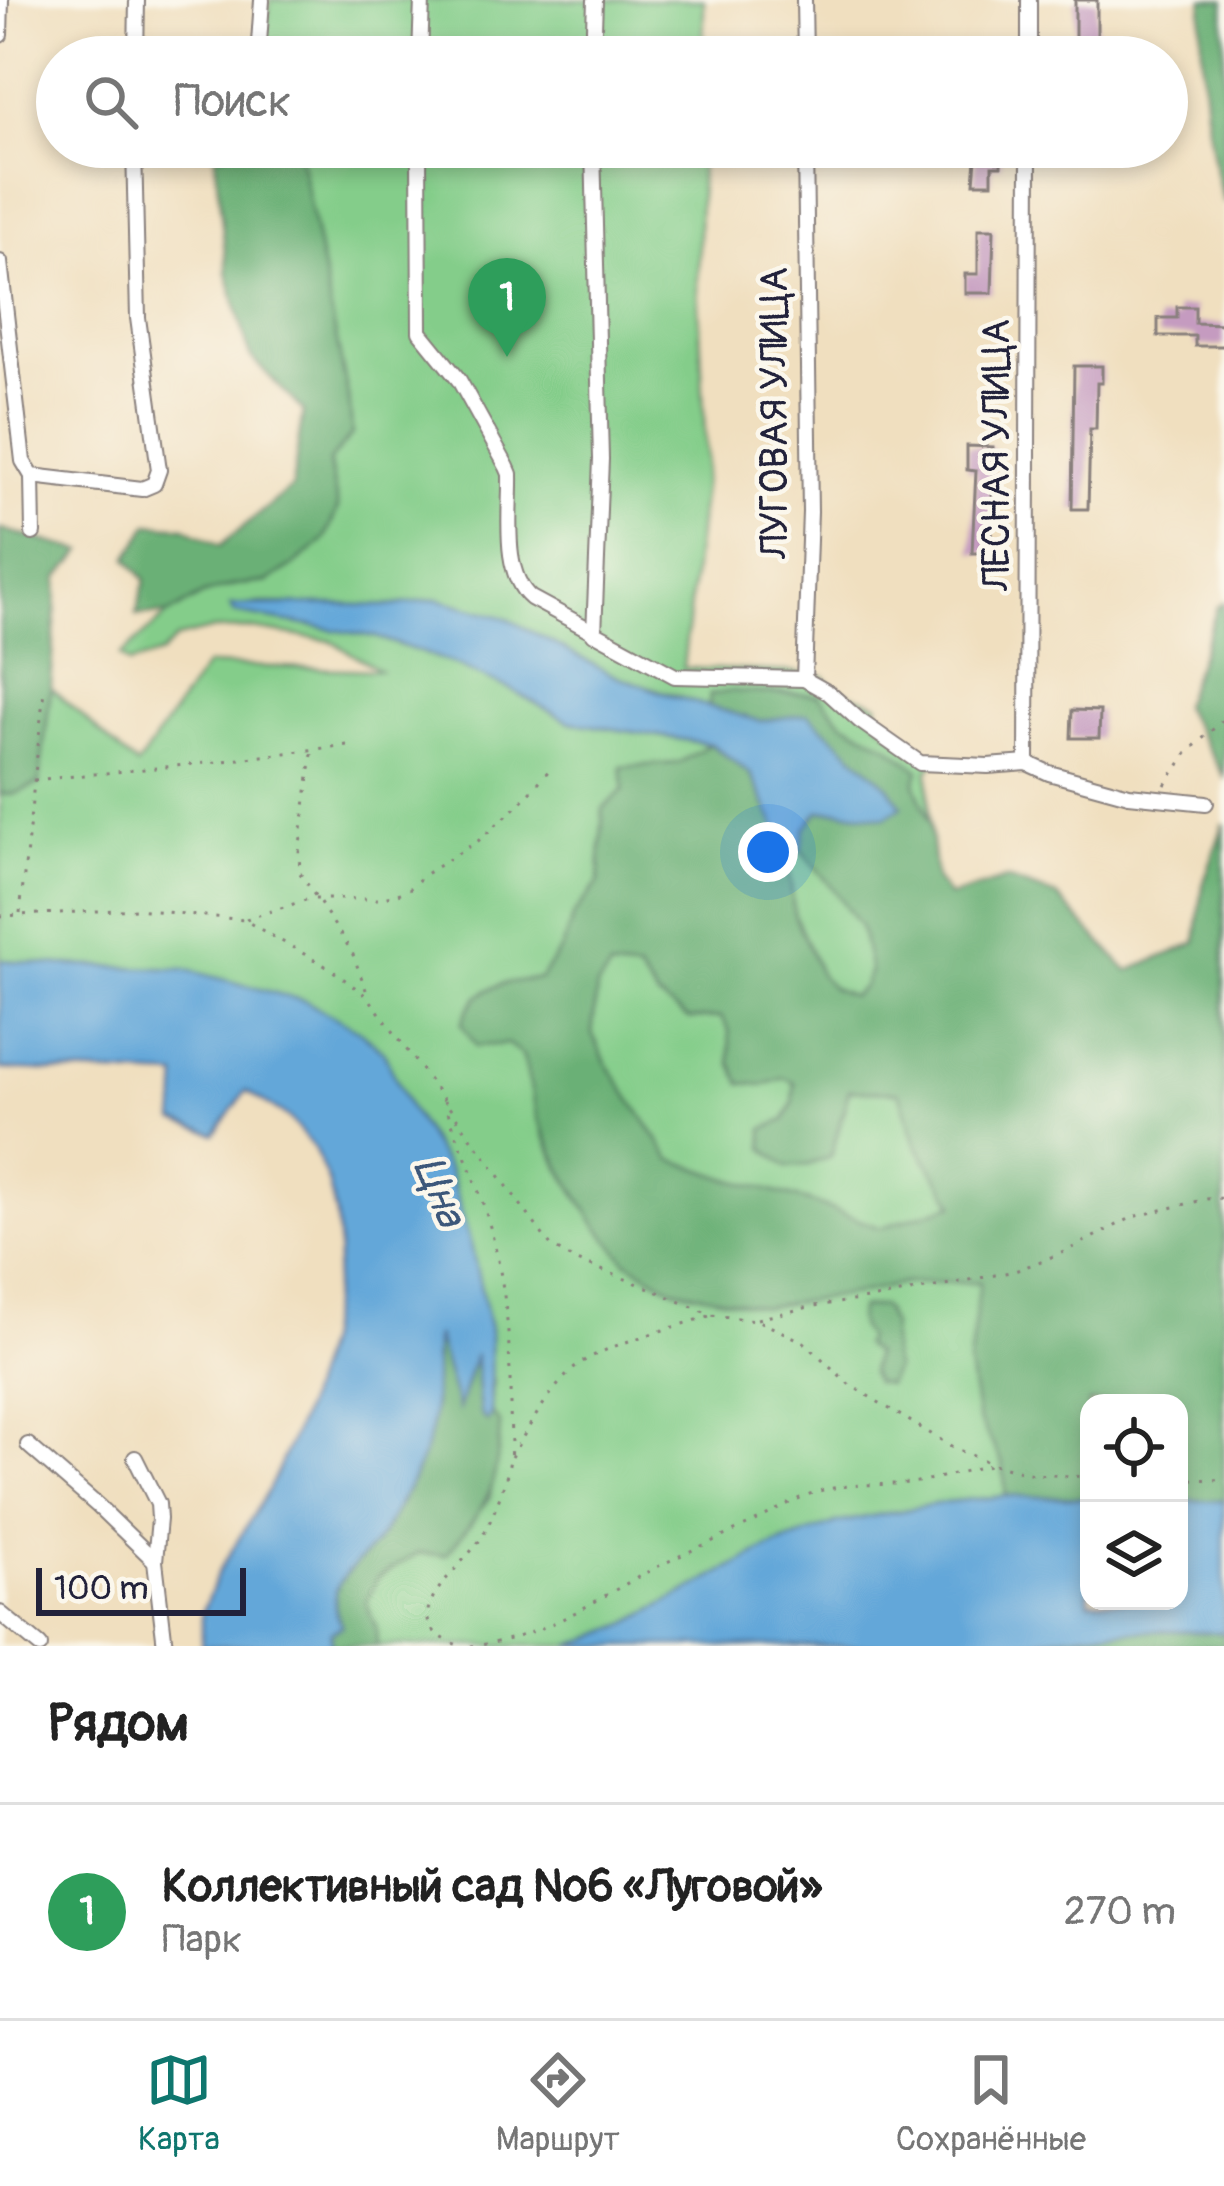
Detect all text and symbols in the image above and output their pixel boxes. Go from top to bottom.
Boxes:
search box [36,36,1188,168]
icon: search [78,69,144,135]
text: Поиск [174,74,291,130]
pin: 1 [468,258,546,357]
street label: ЛУГОВАЯ УЛИЦА [750,267,799,560]
street label: ЛЕСНАЯ УЛИЦА [972,319,1021,592]
your location [738,822,798,882]
water label: Цна [402,1149,477,1236]
map controls [1080,1394,1188,1610]
button: locate [1080,1394,1188,1502]
button: layers [1080,1502,1188,1610]
scale bar [36,1562,246,1615]
text: 100 m [54,1568,148,1609]
text: Рядом [48,1692,189,1756]
text: Коллективный сад №6 «Луговой» [162,1859,822,1915]
text: 1 [79,1887,95,1936]
text: 270 m [1064,1887,1176,1936]
text: Парк [162,1915,242,1964]
tab: Карта [138,2047,220,2160]
tab: Маршрут [496,2047,620,2160]
tab: Сохранённые [896,2047,1086,2160]

